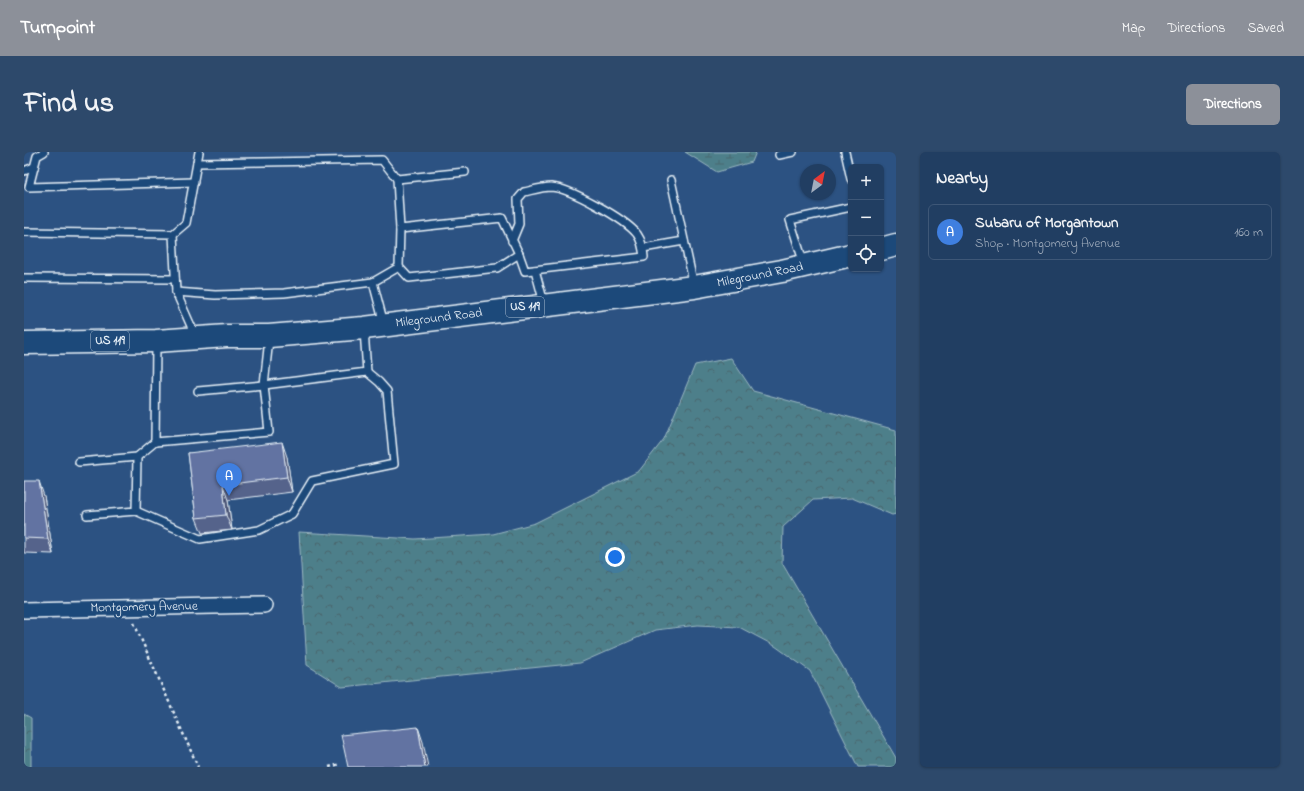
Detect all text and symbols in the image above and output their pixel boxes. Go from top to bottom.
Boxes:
text: Turnpoint [20,15,95,42]
text: Map [1122,18,1145,39]
text: Directions [1167,18,1225,39]
text: Saved [1247,18,1284,39]
text: Find us [24,84,114,125]
button: Directions [1186,84,1280,125]
north arrow [800,164,836,200]
map controls [848,164,884,272]
button: + [848,164,884,200]
text: Nearby [936,166,988,191]
button: − [848,200,884,236]
text: Subaru of Morgantown [975,212,1119,234]
text: A [946,223,954,242]
text: 160 m [1234,223,1263,242]
text: Shop · Montgomery Avenue [975,234,1120,253]
button: locate [848,236,884,272]
street label: Mileground Road [715,257,806,294]
road number: US 119 [506,297,544,317]
street label: Mileground Road [394,303,484,334]
road number: US 119 [91,331,129,351]
pin: A [216,463,242,496]
your location [605,547,625,567]
street label: Montgomery Avenue [90,597,198,618]

